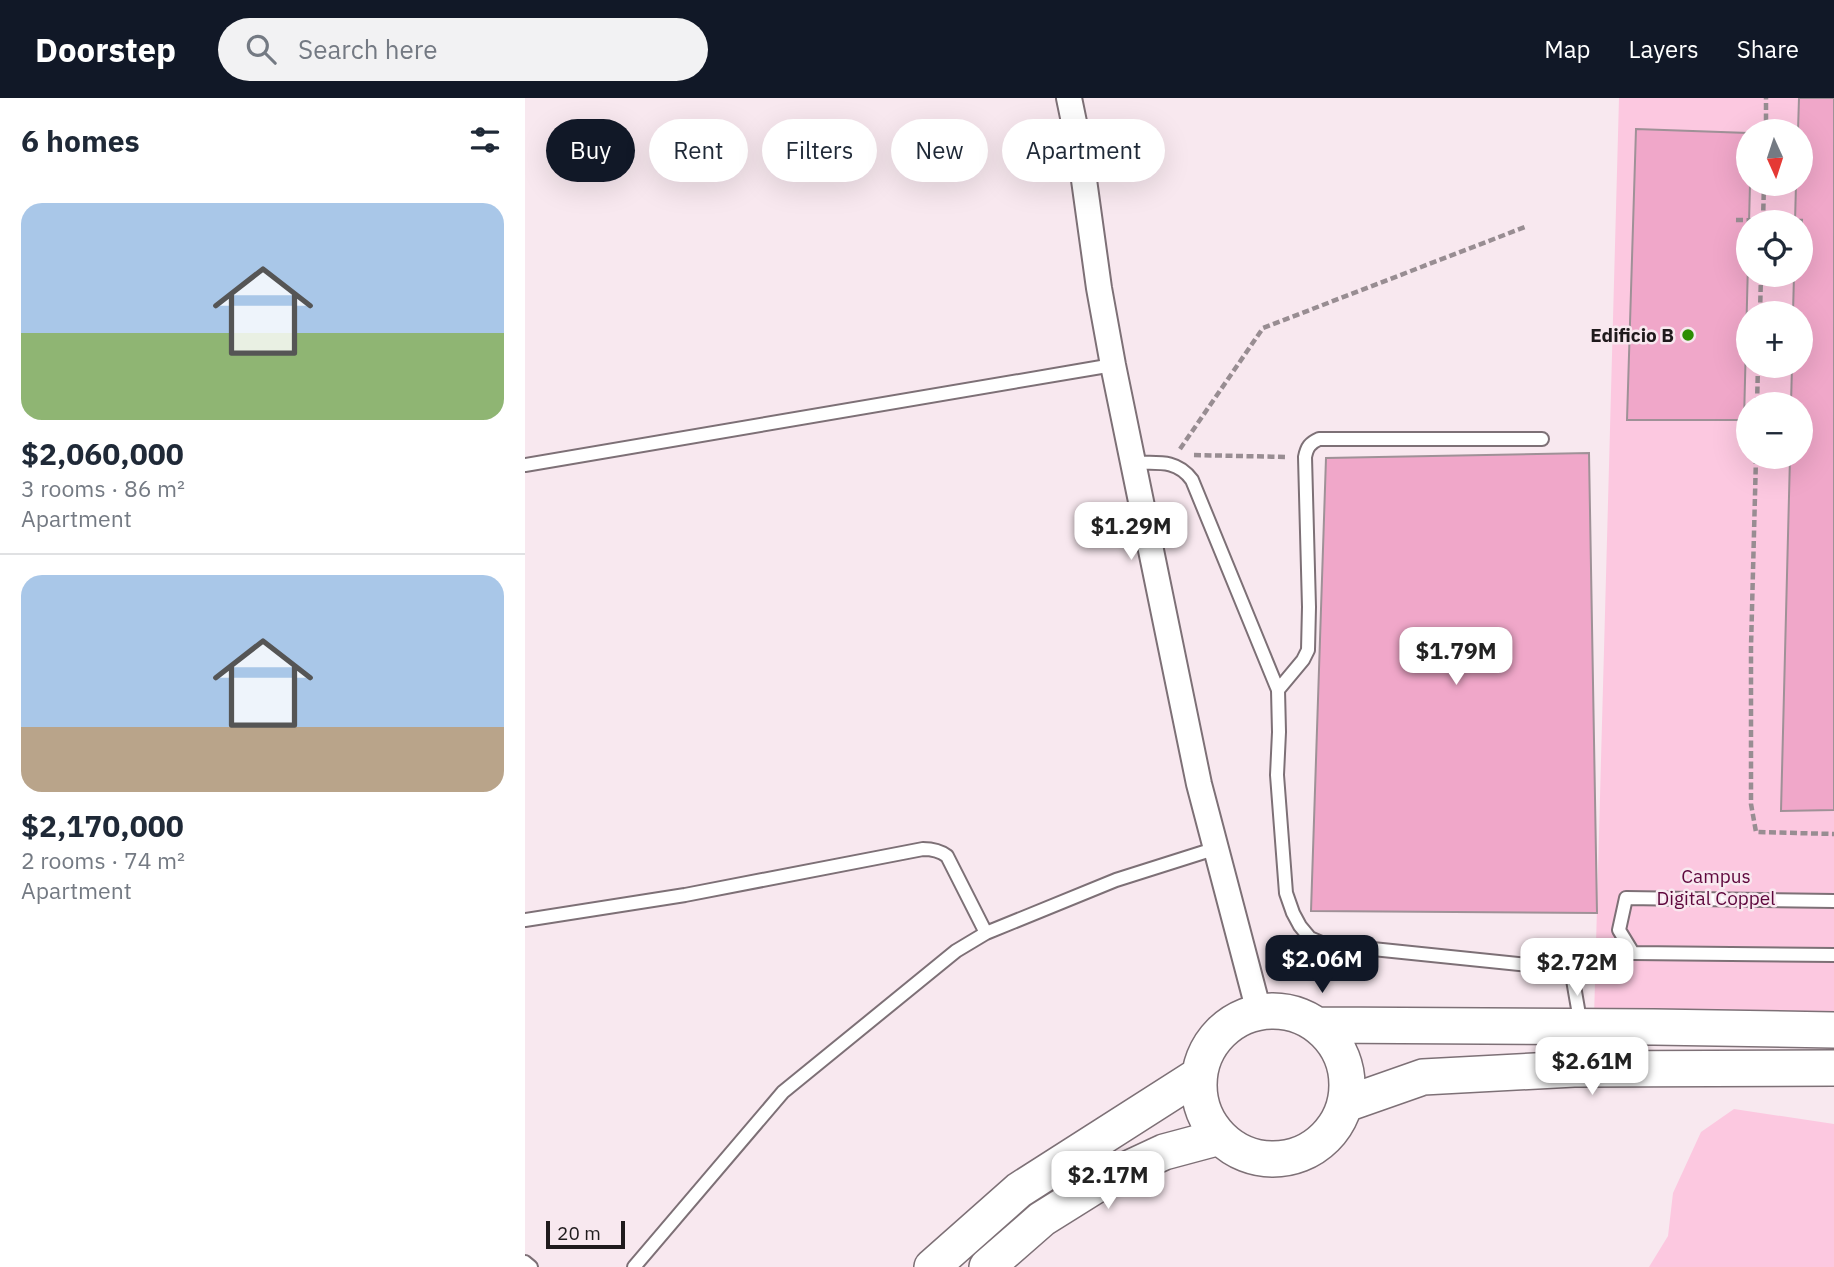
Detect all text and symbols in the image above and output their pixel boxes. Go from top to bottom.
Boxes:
search box [218,18,708,81]
text: Doorstep [35,28,176,71]
icon: search [242,30,280,68]
text: Search here [298,32,437,66]
text: Map [1544,33,1591,65]
text: Layers [1629,33,1699,65]
text: Share [1737,33,1799,65]
chip: Buy [546,119,635,182]
chip: Rent [649,119,748,182]
chip: Filters [762,119,877,182]
chip: New [891,119,988,182]
chip: Apartment [1002,119,1165,182]
north arrow [1736,119,1813,196]
map controls [1736,119,1813,469]
text: 6 homes [21,121,140,160]
icon: filters [466,121,504,159]
button: locate [1736,210,1813,287]
icon: home [200,248,326,374]
button: + [1736,301,1813,378]
place label: Edificio B [1590,323,1674,347]
marker: Edificio B [1680,327,1696,343]
button: − [1736,392,1813,469]
text: $2,060,000 [21,434,184,473]
text: 3 rooms · 86 m² [21,473,185,503]
text: Apartment [21,503,132,533]
pin: $1.29M [1074,503,1188,562]
text: $1.29M [1090,510,1172,540]
icon: home [200,620,326,746]
pin: $1.79M [1399,628,1513,687]
text: $1.79M [1415,635,1497,665]
text: $2,170,000 [21,806,184,845]
text: 2 rooms · 74 m² [21,845,185,875]
park label: Campus Digital Coppel [1657,864,1775,910]
text: Apartment [21,875,132,905]
pin: $2.06M [1265,936,1379,995]
pin: $2.72M [1520,939,1634,998]
text: $2.06M [1281,943,1363,973]
text: $2.72M [1536,946,1618,976]
pin: $2.61M [1535,1038,1649,1097]
text: $2.61M [1551,1045,1633,1075]
pin: $2.17M [1051,1152,1165,1211]
text: $2.17M [1067,1159,1149,1189]
scale bar [546,1218,625,1250]
text: 20 m [557,1221,601,1245]

